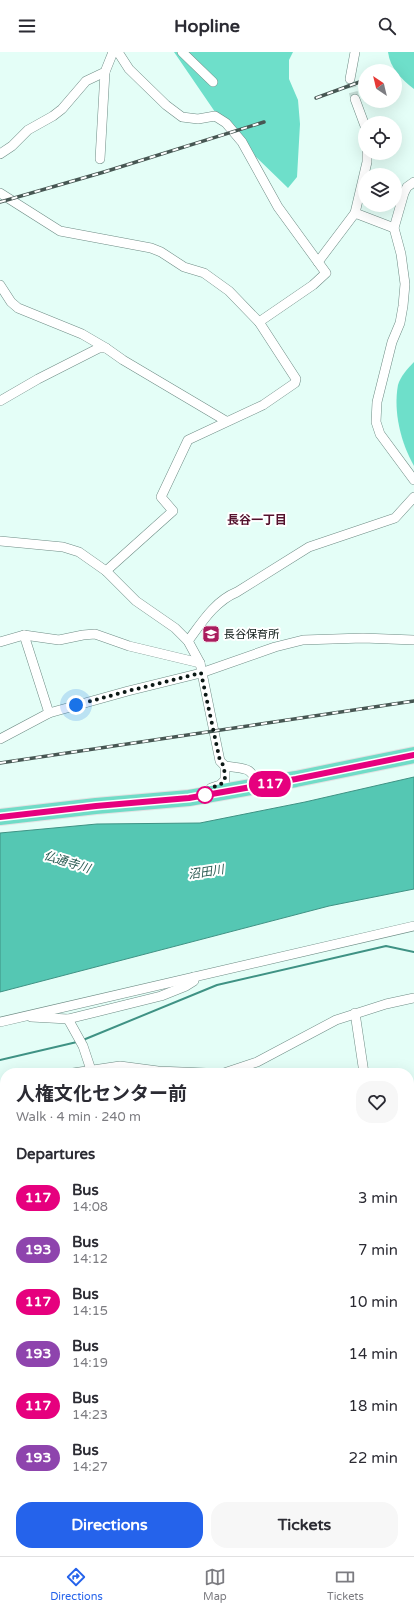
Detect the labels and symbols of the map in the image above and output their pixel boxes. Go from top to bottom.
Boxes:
north arrow [358,64,402,108]
district label: 長谷一丁目 [227,513,287,527]
school or university icon: 長谷保育所 [201,624,221,644]
place label: 長谷保育所 [224,628,280,641]
your location [66,695,86,715]
line badge: 117 [247,771,293,797]
unlabelled marker [196,786,214,804]
water label: 仏通寺川 [42,848,94,876]
water label: 沼田川 [187,862,227,882]

